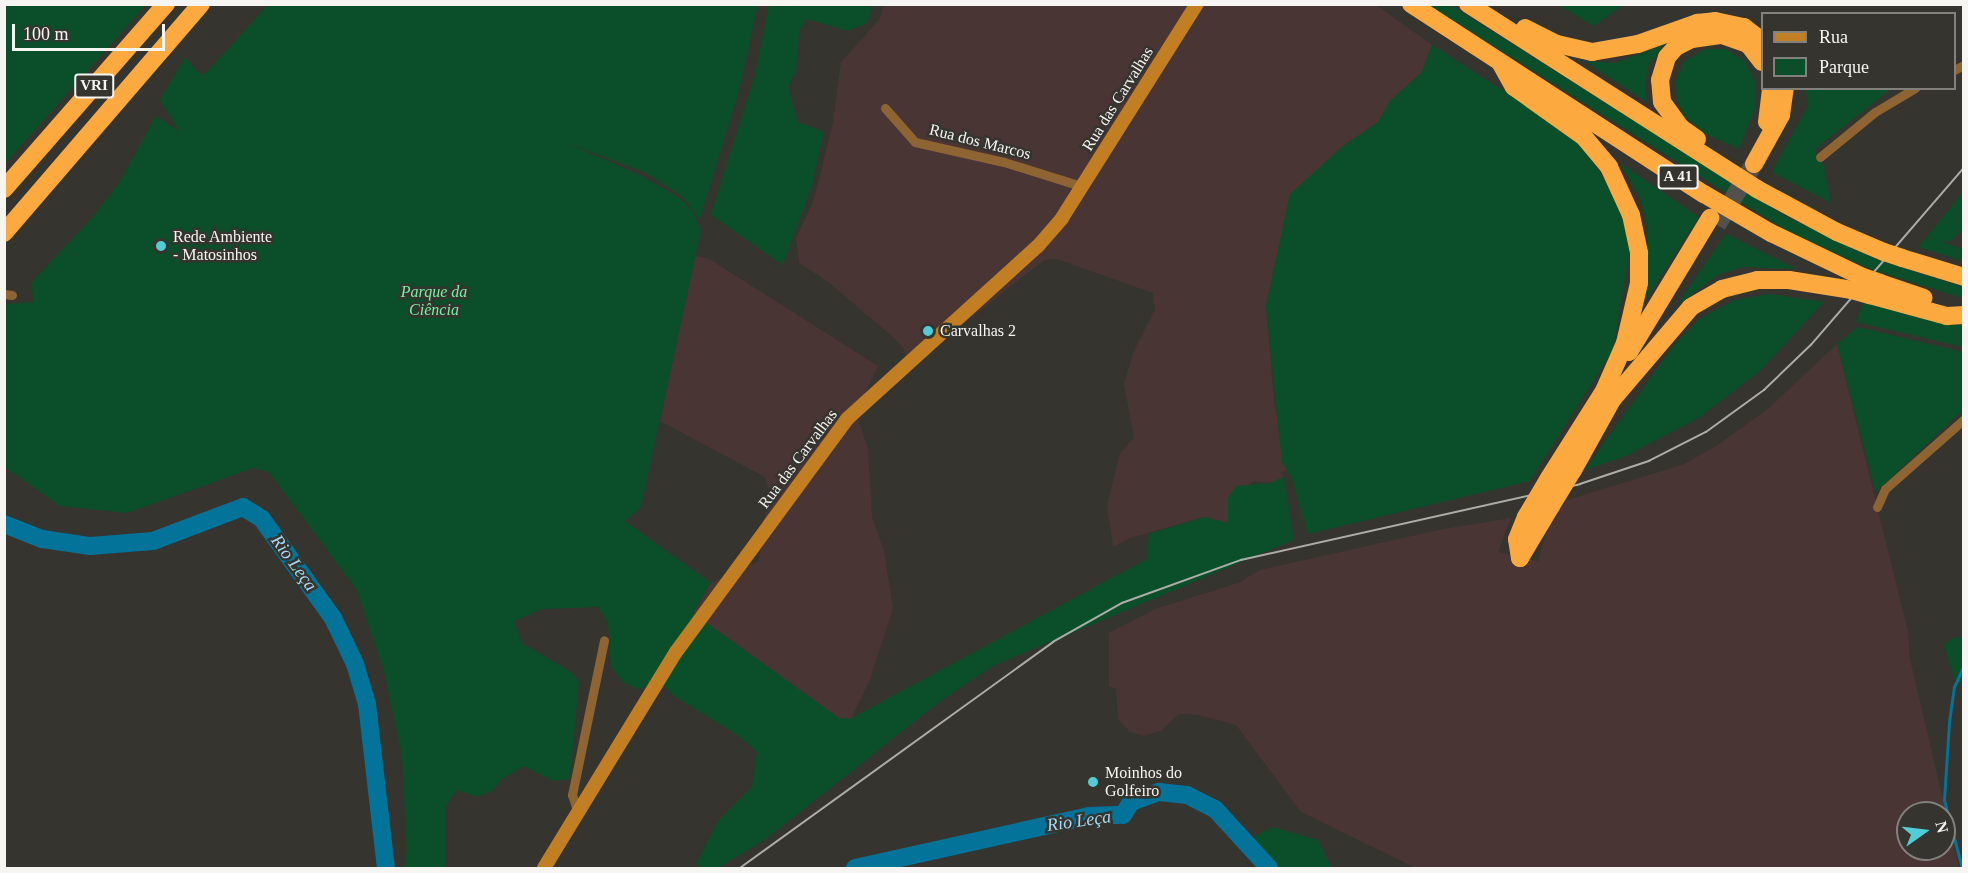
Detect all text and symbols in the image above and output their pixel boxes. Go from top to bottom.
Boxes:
scale bar [15,12,168,50]
legend [1761,12,1956,90]
text: 100 m [23,24,69,44]
text: Rua [1819,27,1848,47]
street label: Rua das Carvalhas [1078,43,1158,155]
text: Parque [1819,57,1869,77]
road number: VRI [73,74,115,98]
street label: Rua dos Marcos [927,120,1033,164]
road number: A 41 [1657,165,1699,189]
place label: Rede Ambiente - Matosinhos [173,227,273,265]
marker: Rede Ambiente - Matosinhos [154,239,168,253]
park label: Parque da Ciência [401,282,467,320]
place label: Carvalhas 2 [940,321,1016,341]
marker: Carvalhas 2 [921,324,935,338]
street label: Rua das Carvalhas [755,406,841,512]
water label: Rio Leça [266,531,322,595]
place label: Moinhos do Golfeiro [1105,763,1182,801]
marker: Moinhos do Golfeiro [1086,775,1100,789]
north arrow [1896,801,1956,861]
water label: Rio Leça [1046,806,1112,836]
text: N [1932,819,1952,835]

